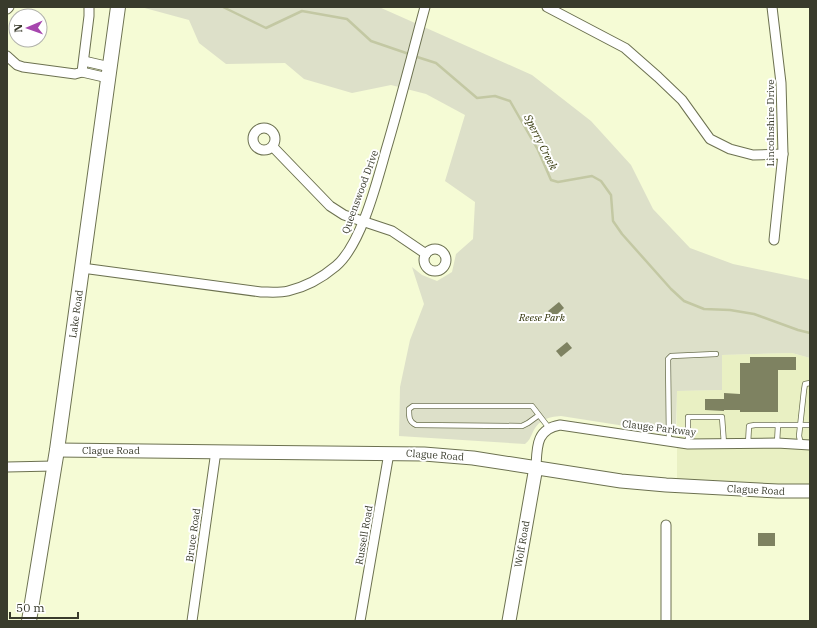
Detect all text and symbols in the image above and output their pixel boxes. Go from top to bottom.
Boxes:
north arrow [8,8,48,48]
text: N [11,23,25,33]
street label: Lincolnshire Drive [764,79,777,167]
water label: Sperry Creek [521,111,561,172]
street label: Queenswood Drive [339,148,381,236]
street label: Lake Road [66,289,86,339]
park label: Reese Park [518,311,566,324]
street label: Clauge Parkway [621,417,697,439]
street label: Clague Road [82,444,140,457]
street label: Clague Road [406,446,464,464]
street label: Clague Road [727,482,785,498]
street label: Russell Road [352,504,376,566]
street label: Bruce Road [183,507,203,563]
street label: Wolf Road [511,519,533,569]
scale bar [10,594,78,620]
text: 50 m [16,600,45,615]

